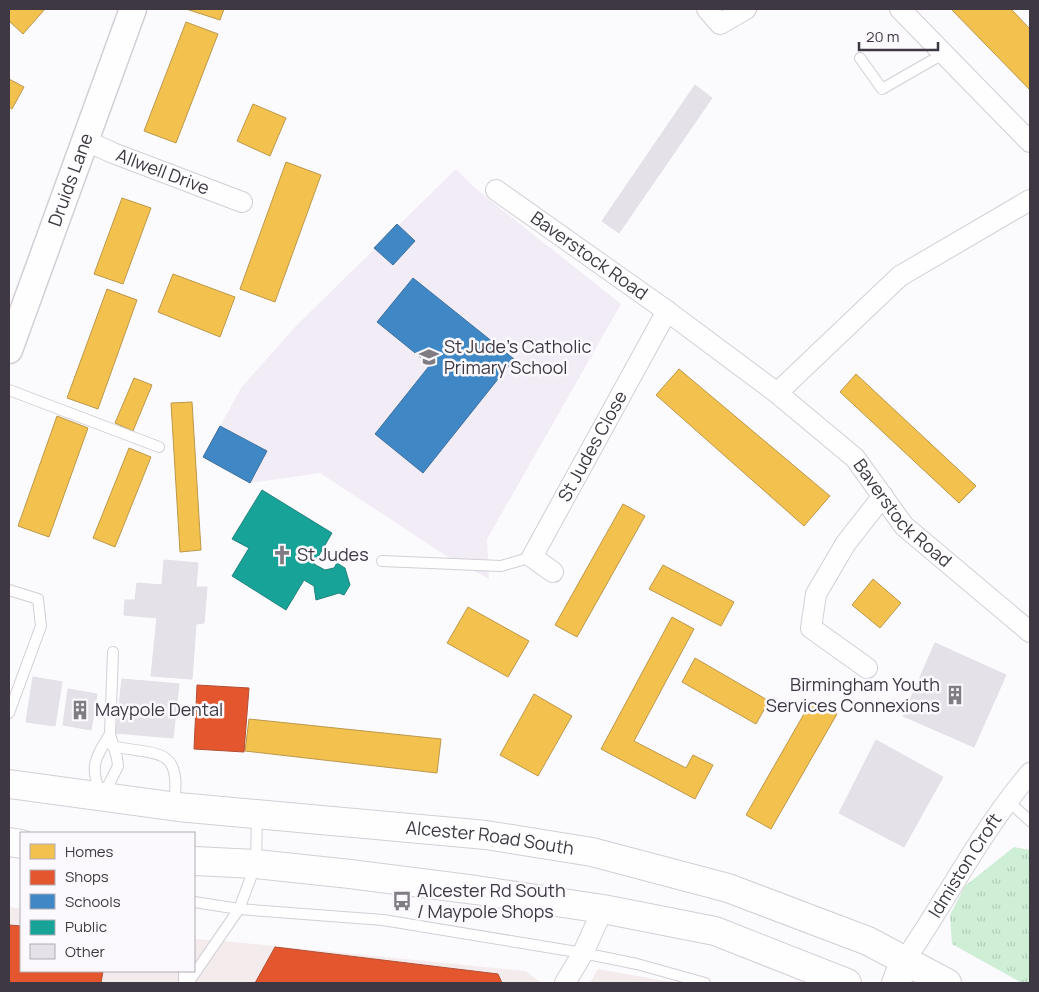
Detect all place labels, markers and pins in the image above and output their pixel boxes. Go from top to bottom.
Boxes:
place label: St Jude's Catholic Primary School [444,334,592,379]
school or university icon: St Jude's Catholic Primary School [418,346,440,368]
place label: St Judes [297,542,369,566]
church icon: St Judes [271,544,293,566]
place label: Birmingham Youth Services Connexions [766,672,940,717]
building icon: Birmingham Youth Services Connexions [944,684,966,706]
place label: Maypole Dental [95,697,223,721]
building icon: Maypole Dental [69,699,91,721]
place label: Alcester Rd South / Maypole Shops [417,878,566,923]
bus stop icon: Alcester Rd South / Maypole Shops [391,890,413,912]

